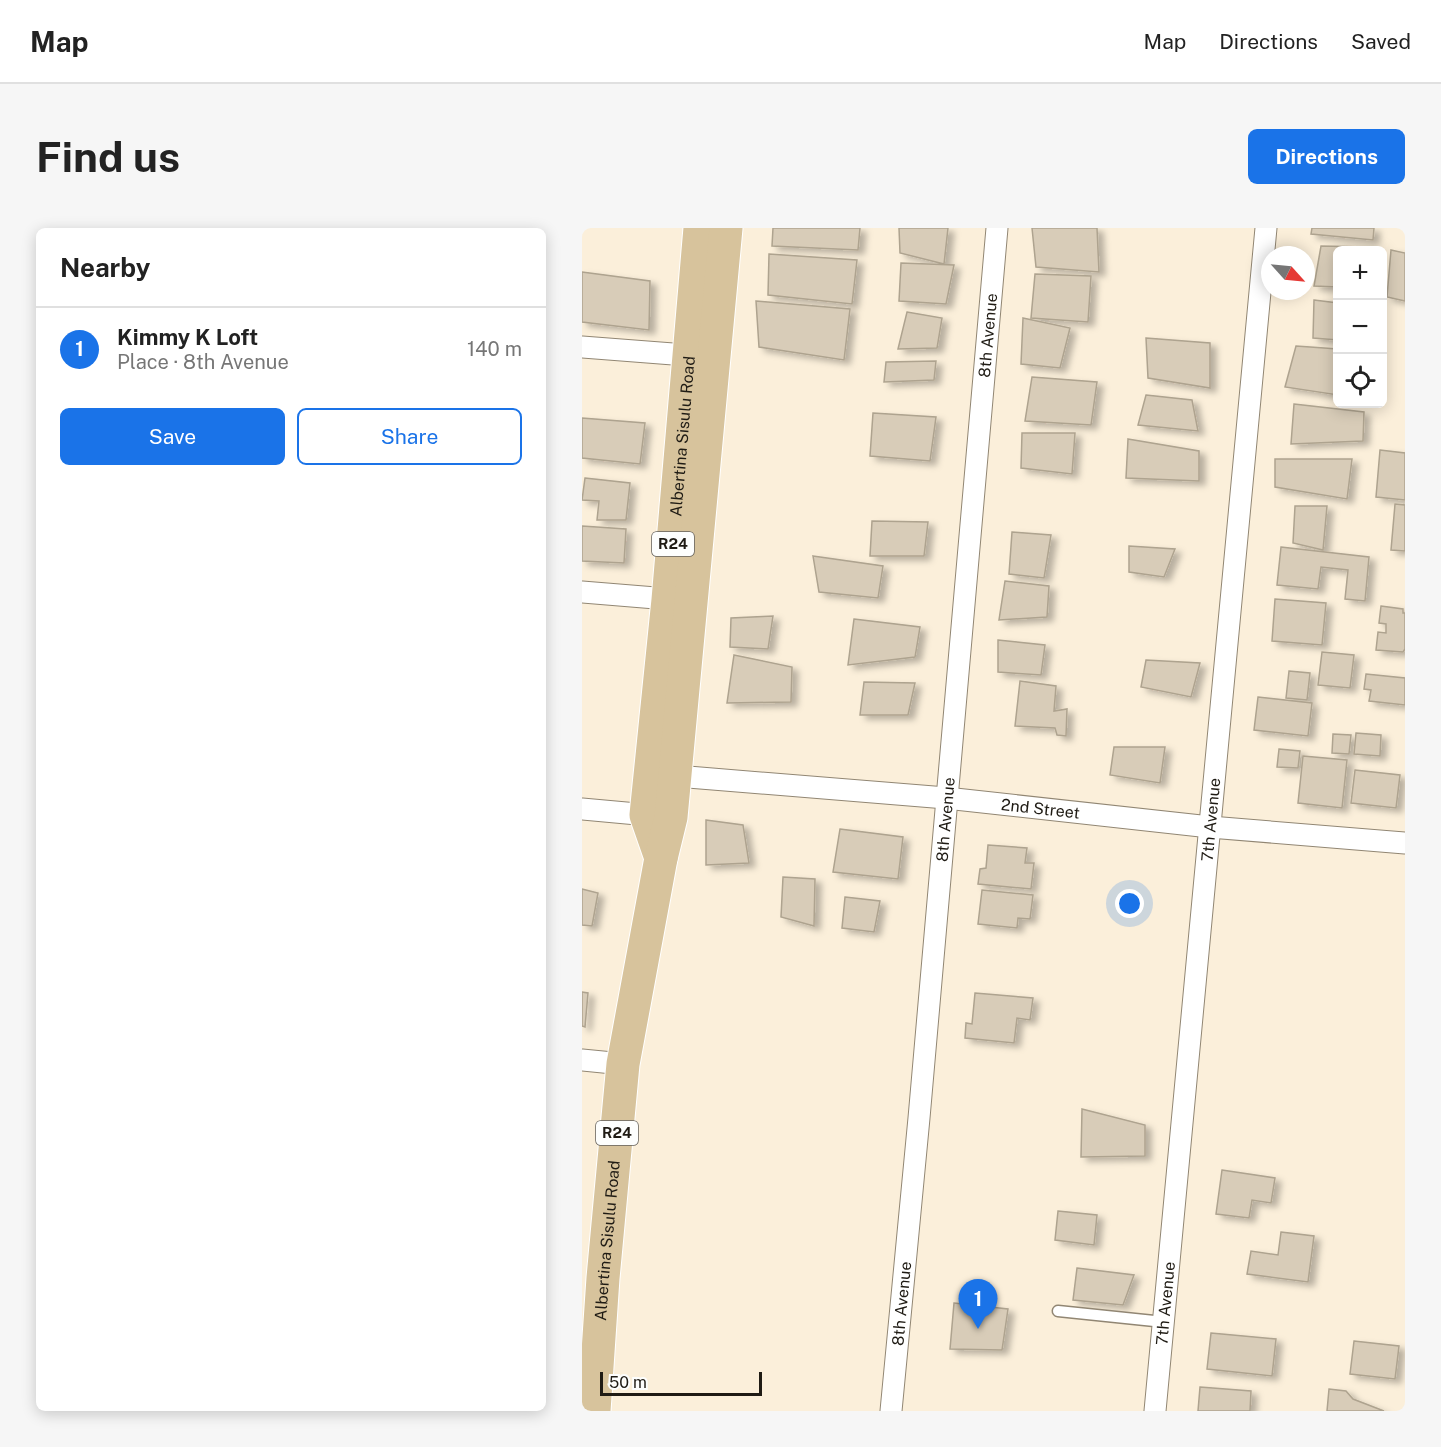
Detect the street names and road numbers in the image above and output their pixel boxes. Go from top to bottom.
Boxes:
street label: 8th Avenue [975,292,1001,378]
street label: Albertina Sisulu Road [666,355,699,517]
road number: R24 [652,532,694,556]
street label: 8th Avenue [932,776,959,863]
street label: 7th Avenue [1198,777,1224,862]
street label: 2nd Street [1000,795,1081,823]
road number: R24 [596,1121,638,1145]
street label: Albertina Sisulu Road [591,1159,624,1321]
street label: 8th Avenue [888,1260,915,1347]
street label: 7th Avenue [1152,1261,1179,1346]

